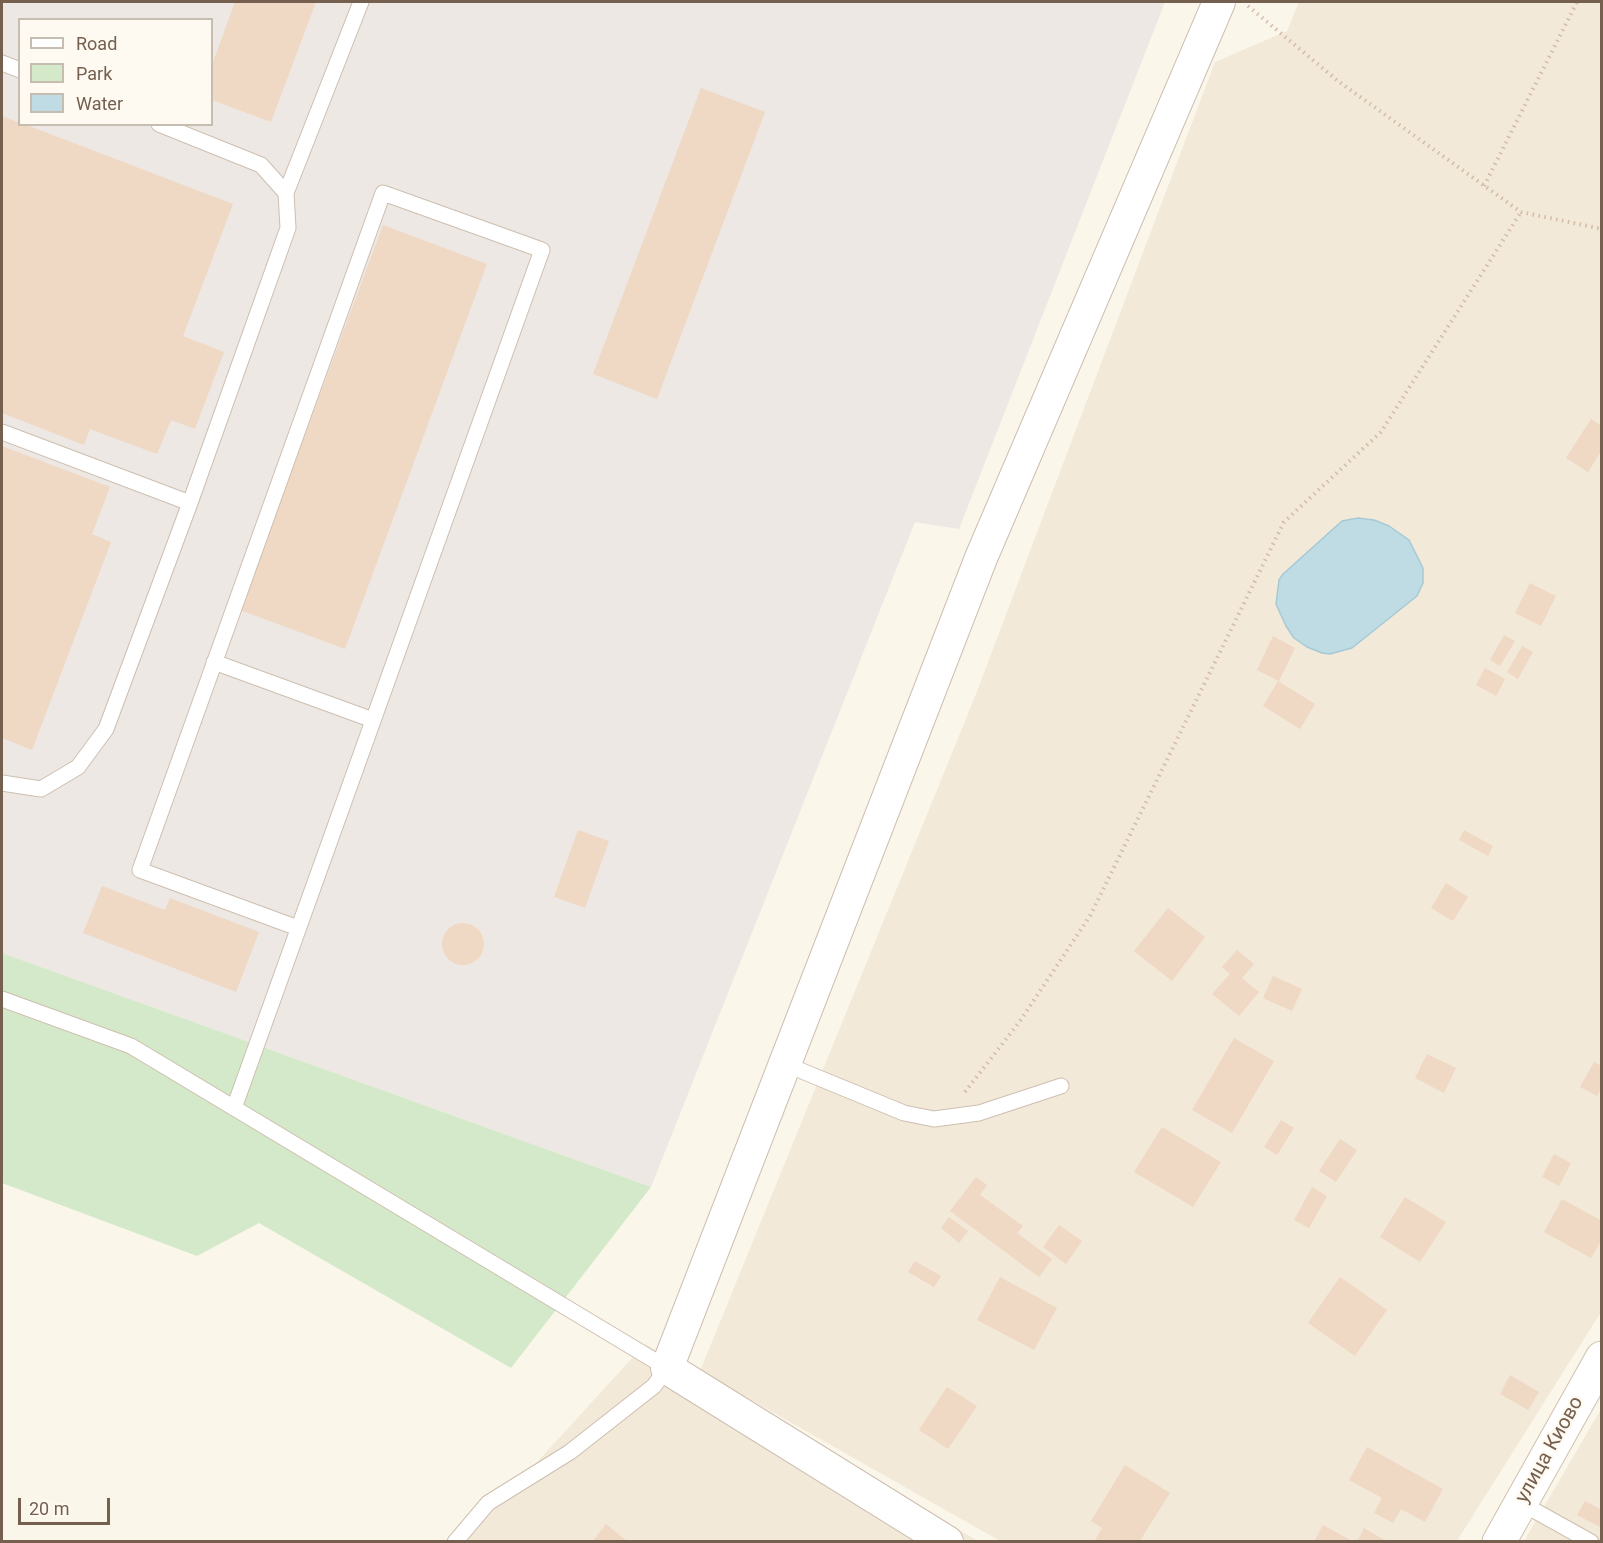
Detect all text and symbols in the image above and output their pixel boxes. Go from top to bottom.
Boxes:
legend [18,18,213,126]
text: Road [76,33,117,54]
text: Park [76,63,112,84]
text: Water [76,93,123,114]
street label: улица Киово [1511,1392,1589,1508]
scale bar [21,1486,112,1524]
text: 20 m [29,1498,69,1519]

